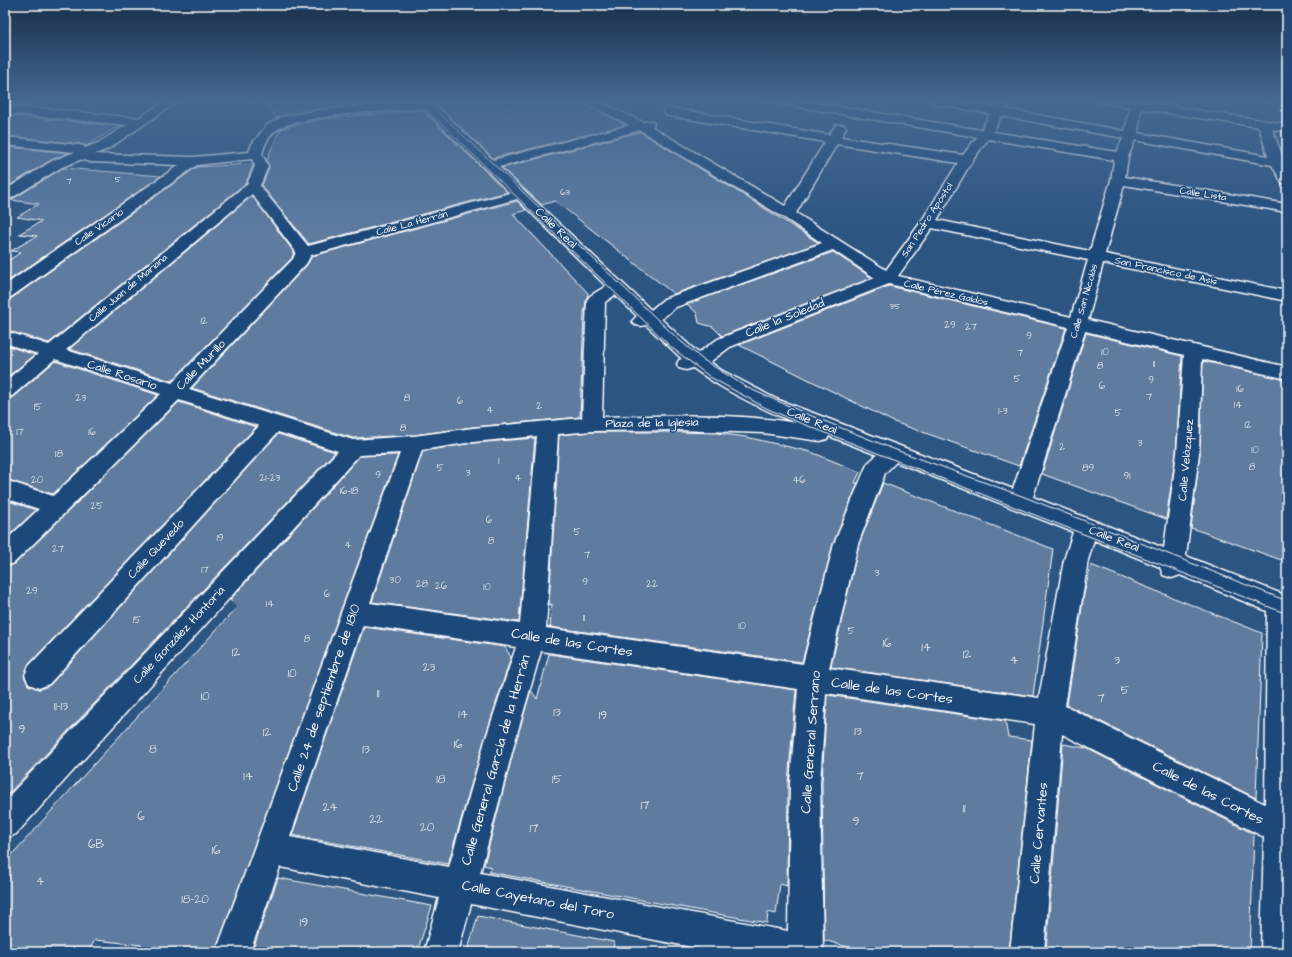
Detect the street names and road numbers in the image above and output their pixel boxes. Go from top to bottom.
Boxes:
street label: San Pedro Apóstol [898,180,957,260]
street label: Calle Lista [1179,183,1227,205]
street label: Calle Real [531,204,581,252]
street label: Calle Vicario [72,205,126,249]
street label: Calle La Herrán [375,207,449,239]
street label: Calle Juan de Mariana [85,251,171,325]
street label: San Francisco de Asís [1113,253,1219,289]
street label: Calle San Nicolás [1067,262,1101,340]
street label: Calle Pérez Galdós [903,277,989,309]
street label: Calle la Soledad [743,294,827,342]
street label: Calle Murillo [172,336,230,394]
street label: Calle Rosario [85,356,159,394]
street label: Calle Real [784,403,840,439]
street label: Plaza de la Iglesia [605,414,699,433]
street label: Calle Velázquez [1174,418,1198,502]
street label: Calle Quevedo [124,515,188,583]
street label: Calle Real [1086,522,1142,556]
street label: Calle González Hontoria [129,582,229,688]
street label: Calle 24 de septiembre de 1810 [282,601,366,795]
street label: Calle de las Cortes [510,624,634,662]
street label: Calle General García de la Herrán [456,652,536,868]
street label: Calle General Serrano [796,670,826,814]
street label: Calle de las Cortes [830,673,954,709]
street label: Calle de las Cortes [1149,756,1267,830]
street label: Calle Cervantes [1025,782,1053,884]
street label: Calle Cayetano del Toro [460,875,616,925]

